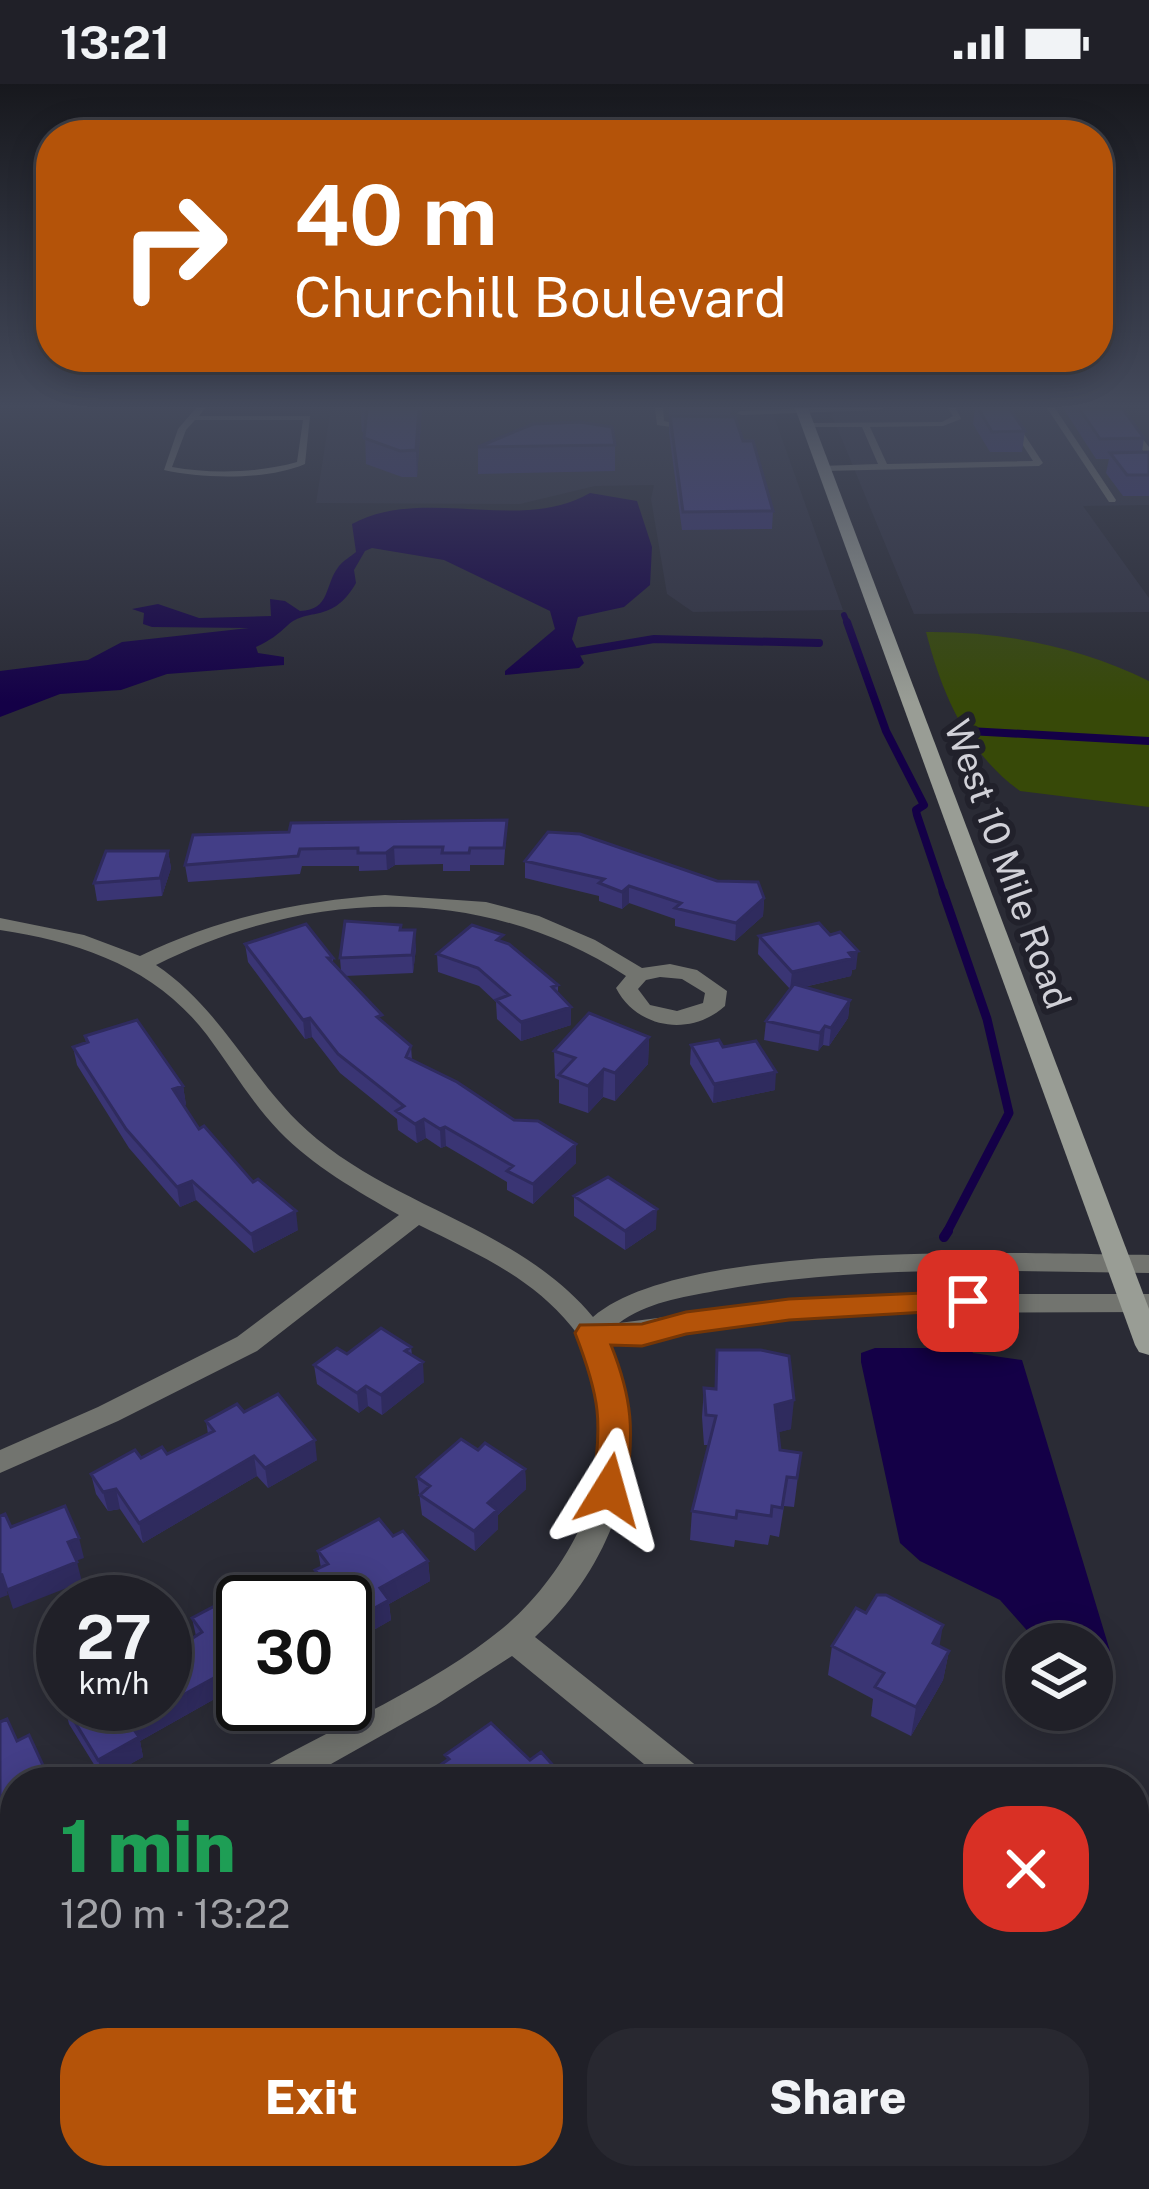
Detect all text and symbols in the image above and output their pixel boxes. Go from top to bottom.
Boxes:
text: 13:21 [60,16,170,69]
text: 40 m [294,165,497,264]
icon: right [96,168,252,324]
text: Churchill Boulevard [294,266,787,329]
street label: West 10 Mile Road [936,714,1080,1014]
pin [917,1250,1019,1352]
icon: arrive [935,1268,1001,1334]
position arrow [546,1427,672,1553]
speed limit sign: 30 [216,1575,372,1731]
text: 27 [76,1602,152,1673]
map controls [1005,1623,1113,1731]
button: layers [1005,1623,1113,1731]
text: km/h [79,1665,149,1701]
text: 1 min [60,1804,236,1888]
button: close [963,1806,1089,1932]
text: 120 m · 13:22 [60,1891,290,1937]
button: Exit [60,2028,563,2166]
button: Share [587,2028,1089,2166]

